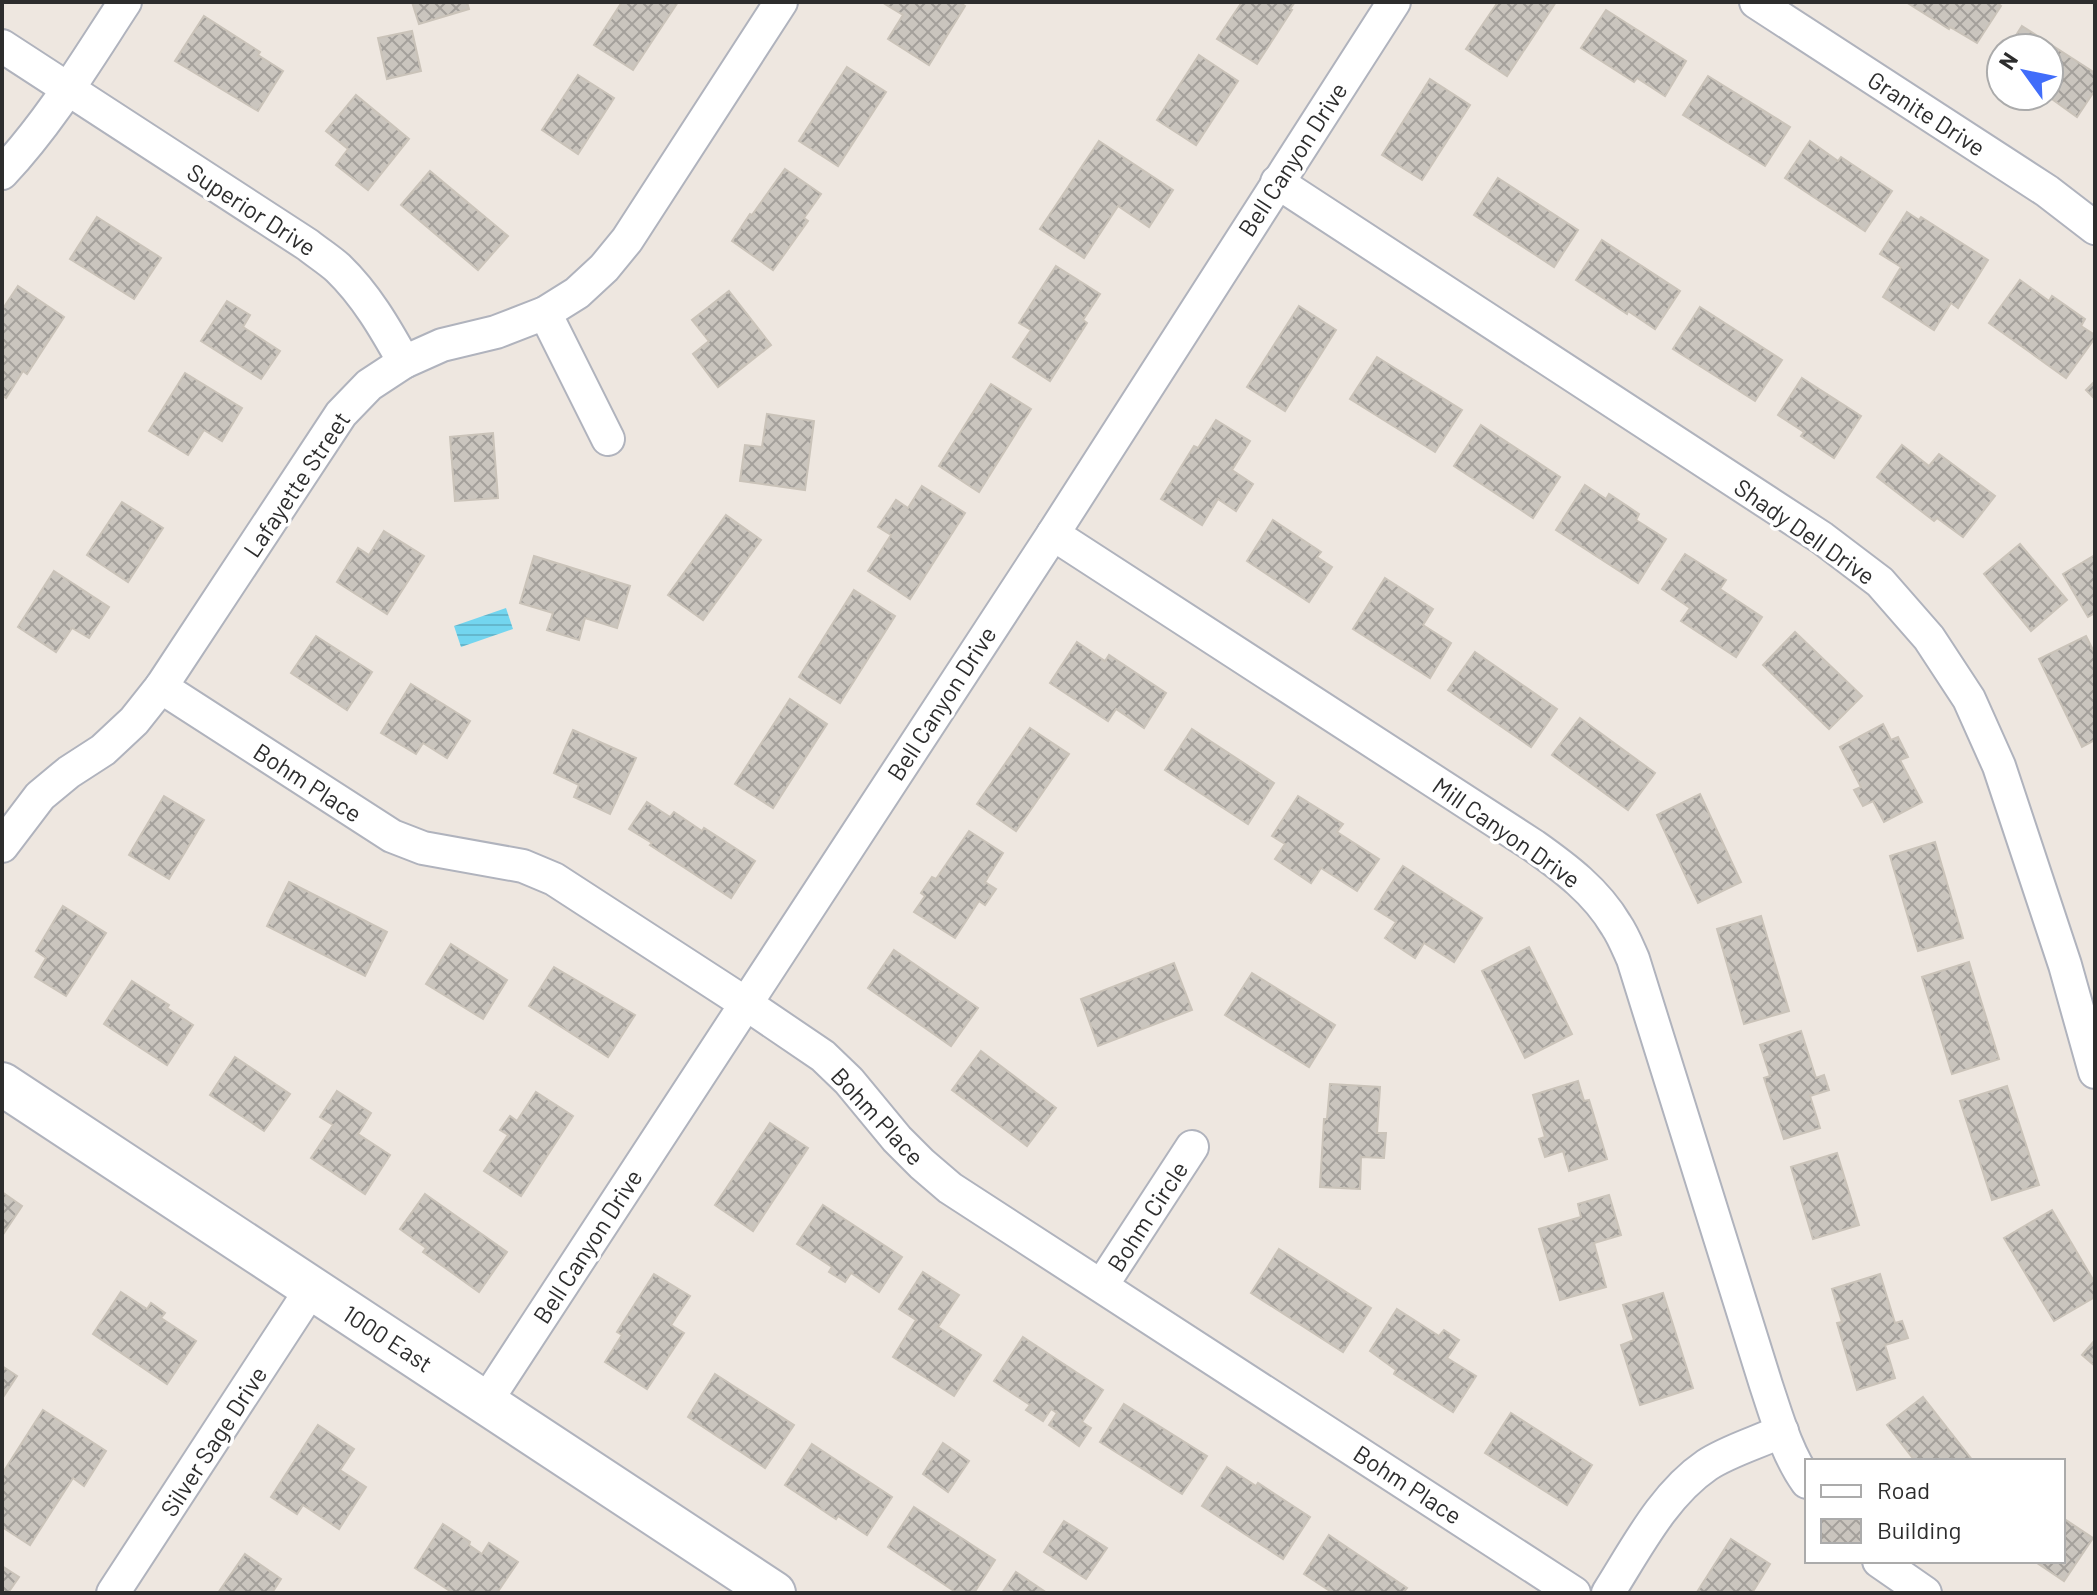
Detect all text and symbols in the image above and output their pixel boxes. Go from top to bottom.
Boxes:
north arrow [1985,32,2065,112]
text: N [1992,47,2022,74]
street label: Granite Drive [1863,64,1991,162]
street label: Bell Canyon Drive [1231,76,1353,242]
street label: Superior Drive [182,157,322,261]
street label: Lafayette Street [237,406,355,562]
street label: Shady Dell Drive [1729,472,1881,590]
street label: Bell Canyon Drive [880,620,1002,786]
street label: Bohm Place [249,736,367,828]
street label: Mill Canyon Drive [1428,770,1586,894]
street label: Bohm Place [825,1061,931,1171]
street label: Bohm Circle [1101,1155,1193,1277]
street label: Bell Canyon Drive [526,1163,648,1329]
street label: 1000 East [338,1298,438,1378]
street label: Silver Sage Drive [154,1361,272,1521]
street label: Bohm Place [1349,1438,1467,1530]
legend [1805,1459,2065,1563]
text: Road [1877,1475,1930,1504]
text: Building [1877,1515,1961,1544]

